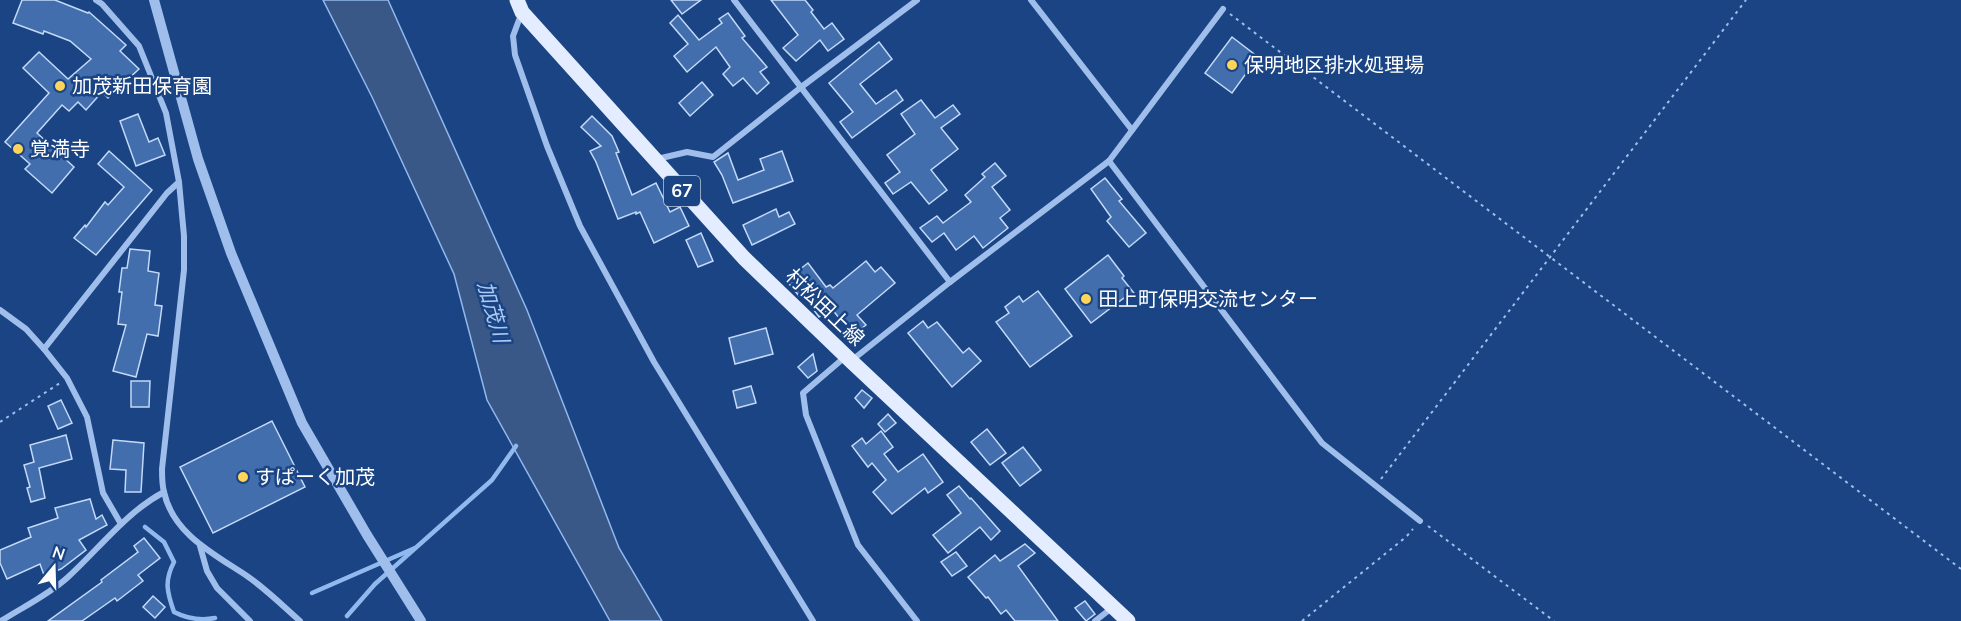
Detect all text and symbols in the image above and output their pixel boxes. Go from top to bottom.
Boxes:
place label: 保明地区排水処理場 [1244,52,1424,79]
marker: 保明地区排水処理場 [1225,58,1239,72]
place label: 加茂新田保育園 [72,73,212,100]
marker: 加茂新田保育園 [53,79,67,93]
place label: 覚満寺 [30,136,90,163]
marker: 覚満寺 [11,142,25,156]
road number: 67 [664,176,700,206]
street label: 村松田上線 [779,263,870,352]
water label: 加茂川 [471,278,516,348]
place label: 田上町保明交流センター [1098,286,1318,313]
marker: 田上町保明交流センター [1079,292,1093,306]
place label: すぱーく加茂 [255,464,375,491]
marker: すぱーく加茂 [236,470,250,484]
north arrow [24,537,84,597]
text: N [49,541,68,566]

